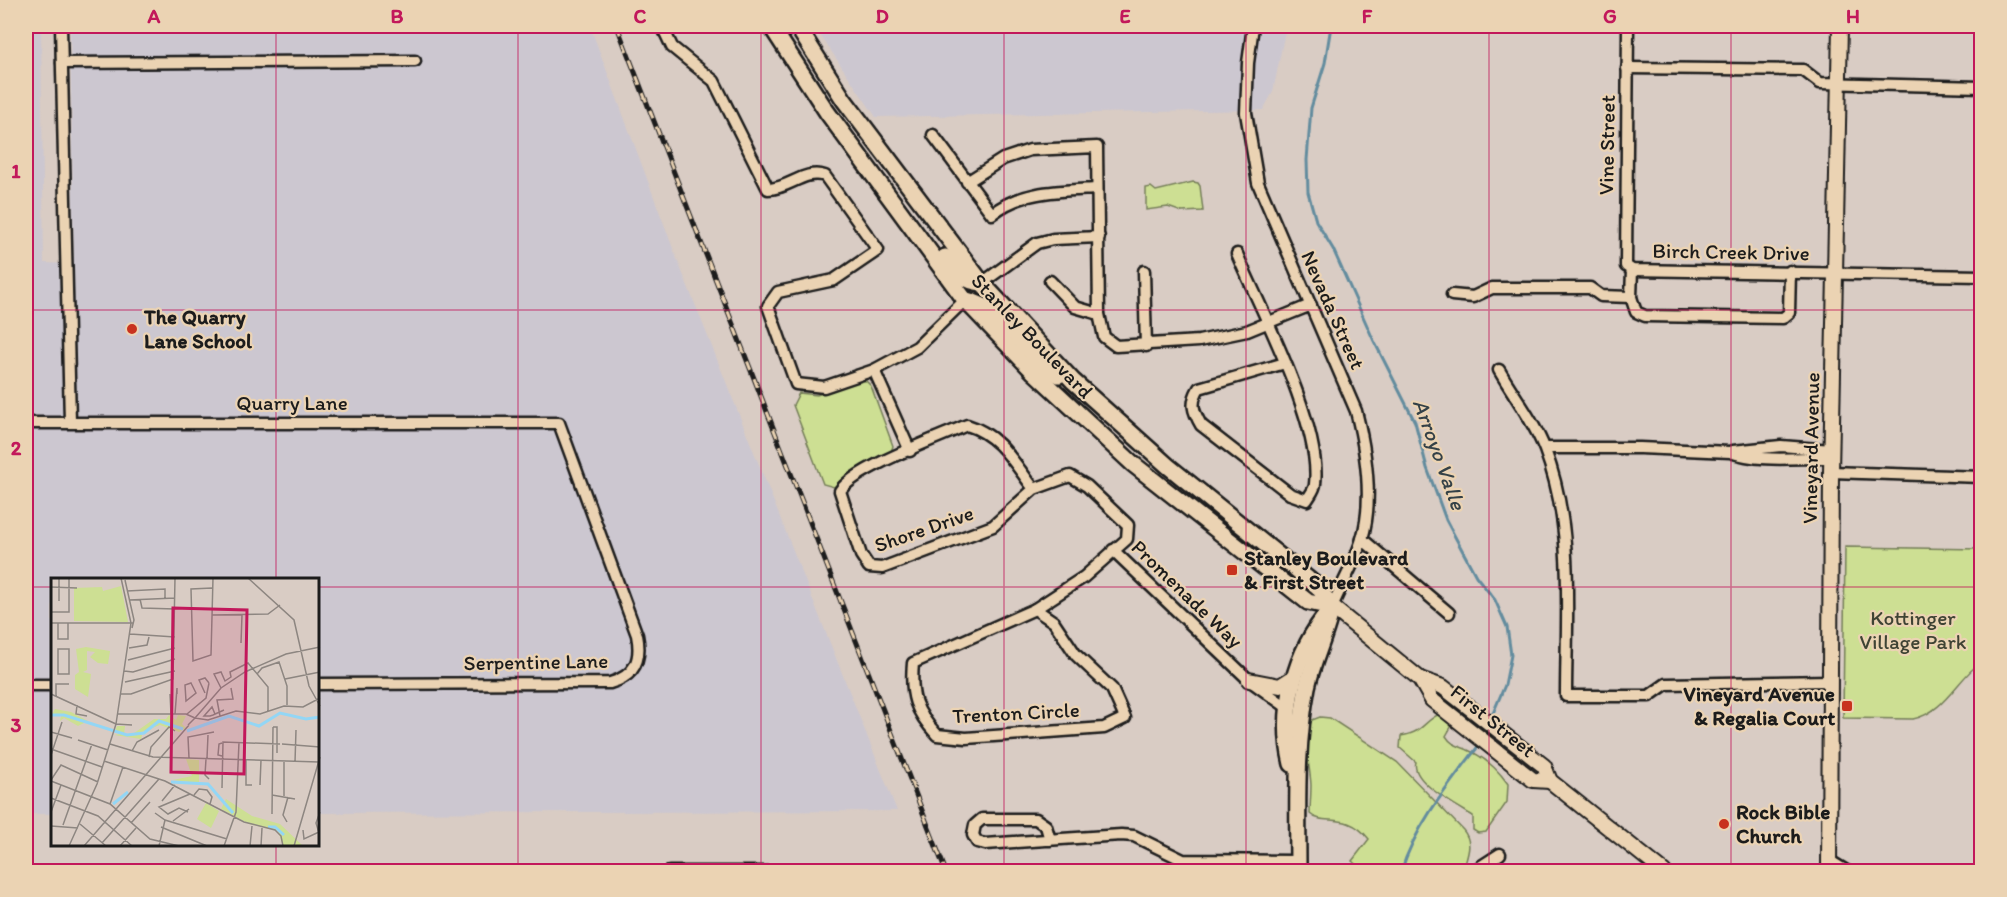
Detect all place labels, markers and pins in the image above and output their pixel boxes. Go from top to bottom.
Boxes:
place label: The Quarry Lane School [143,304,253,353]
marker: The Quarry Lane School [125,322,139,336]
place label: Stanley Boulevard & First Street [1244,545,1409,594]
marker: Stanley Boulevard & First Street [1225,563,1239,577]
place label: Vineyard Avenue & Regalia Court [1683,681,1835,731]
marker: Vineyard Avenue & Regalia Court [1840,699,1854,713]
place label: Rock Bible Church [1736,799,1830,848]
marker: Rock Bible Church [1717,817,1731,831]

